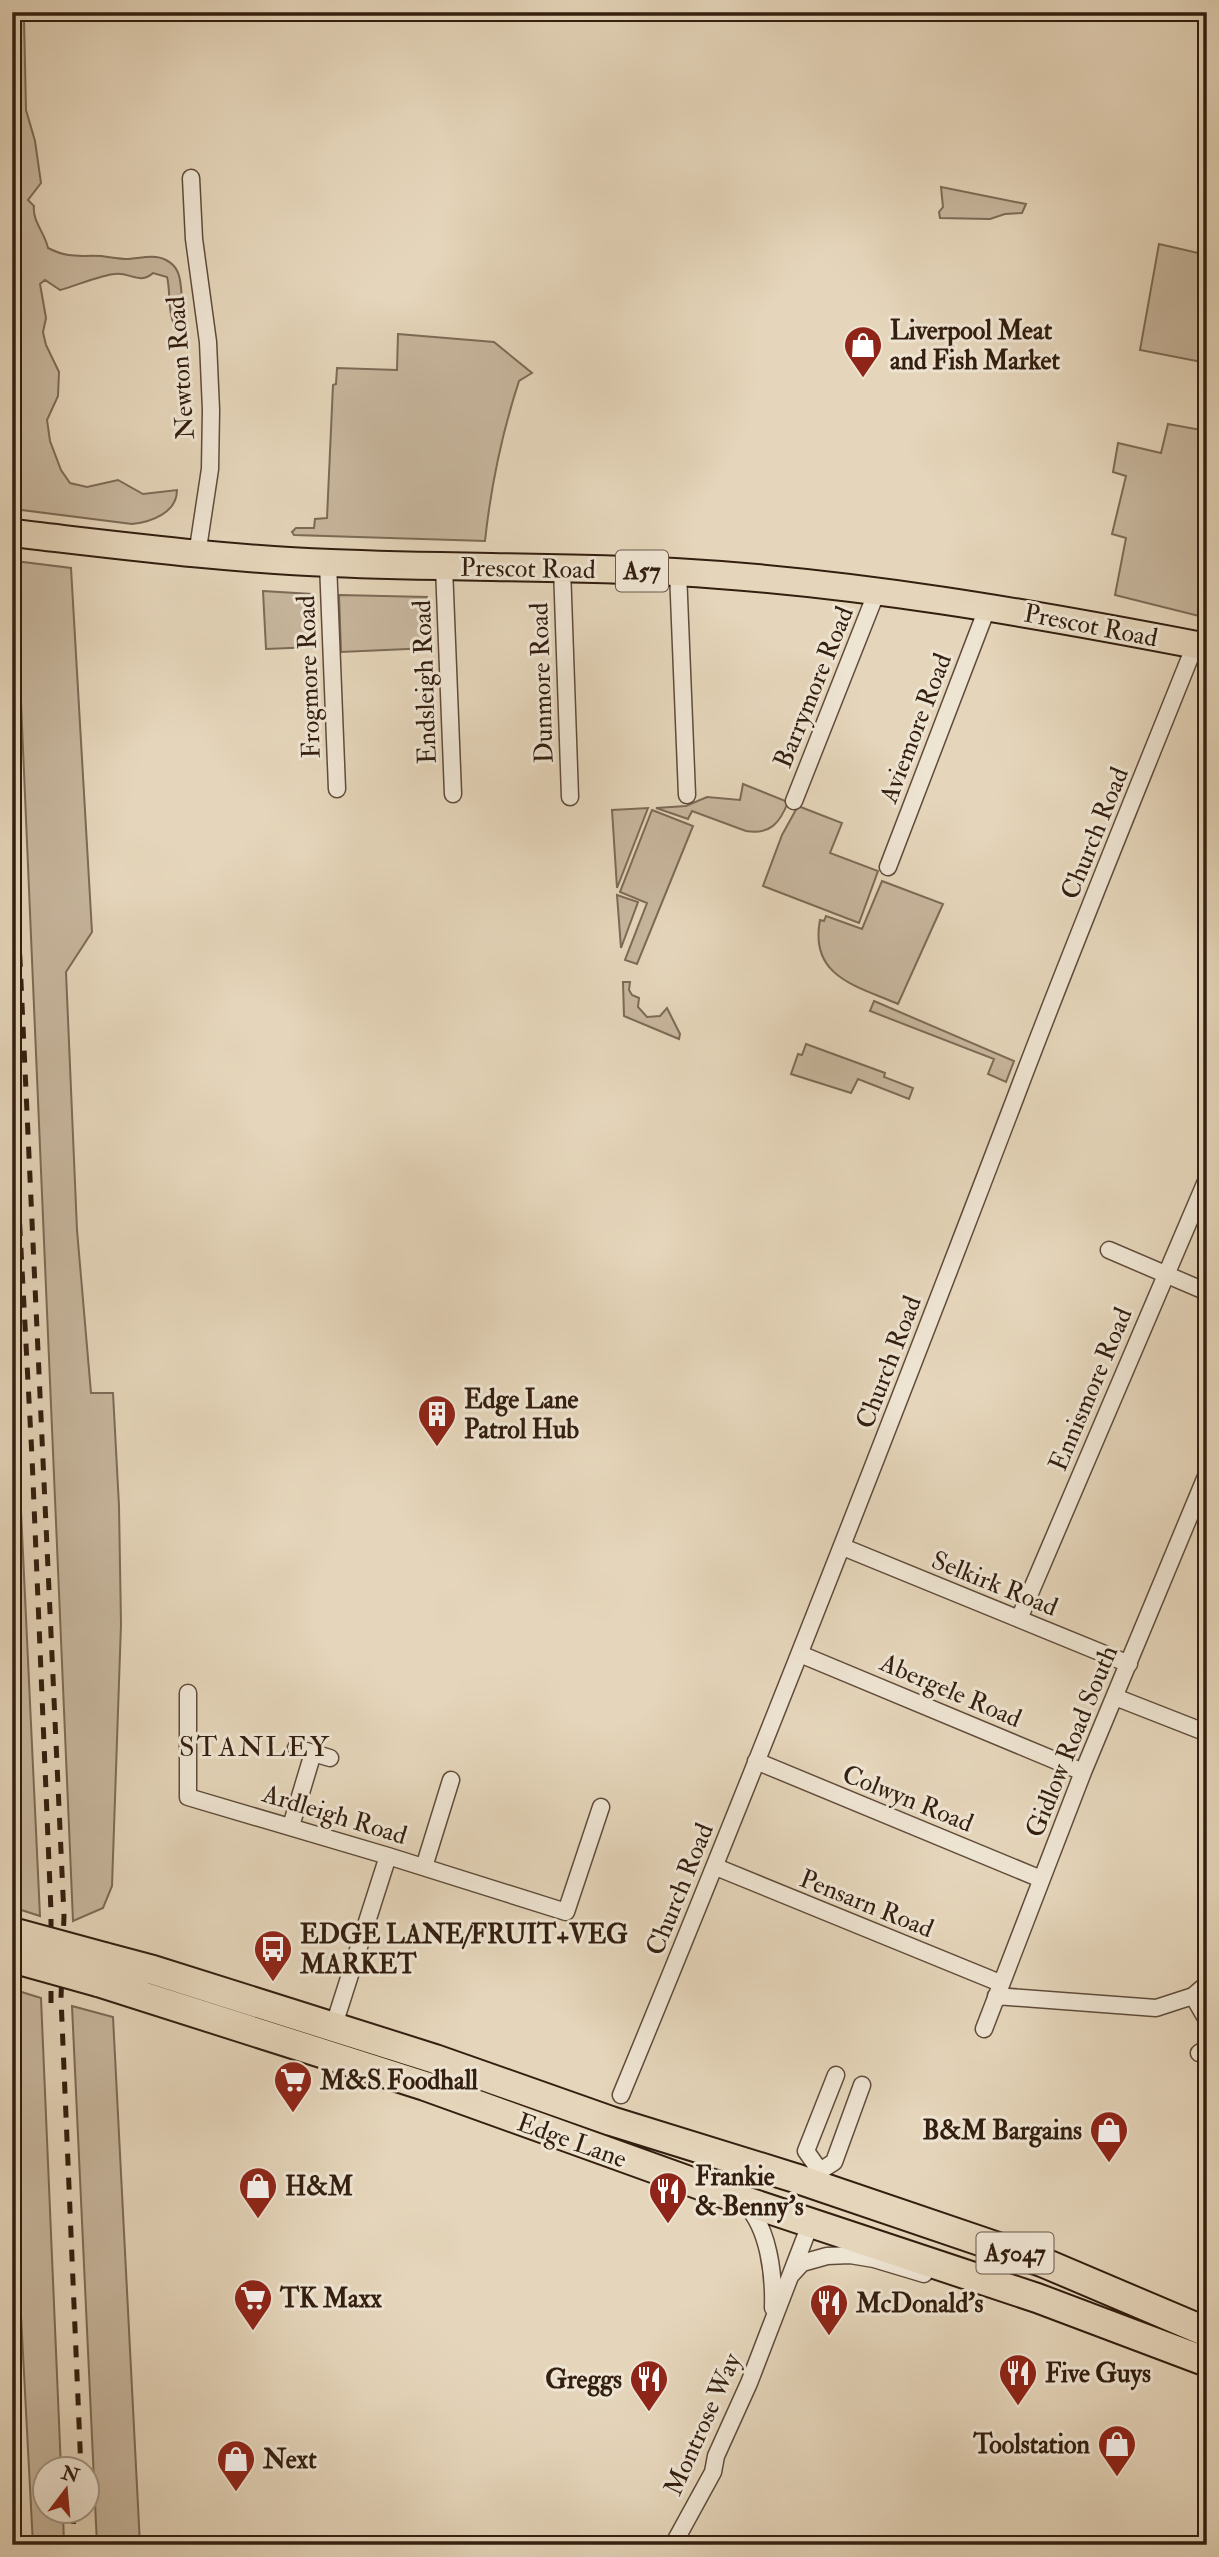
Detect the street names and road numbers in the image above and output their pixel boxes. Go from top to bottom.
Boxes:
street label: Newton Road [160,295,202,441]
road number: A57 [616,550,668,592]
street label: Prescot Road [460,552,596,586]
street label: Frogmore Road [290,595,328,759]
street label: Prescot Road [1021,597,1161,655]
street label: Endsleigh Road [406,599,444,765]
street label: Dunmore Road [523,602,561,764]
street label: Barrymore Road [767,602,861,773]
street label: Aviemore Road [872,649,959,809]
street label: Church Road [1054,763,1136,904]
street label: Church Road [849,1291,929,1433]
street label: Ennismore Road [1042,1303,1140,1476]
street label: Selkirk Road [927,1544,1063,1624]
street label: Gidlow Road South [1019,1640,1125,1842]
street label: Abergele Road [874,1646,1026,1735]
street label: Colwyn Road [837,1758,978,1840]
street label: Ardleigh Road [258,1778,411,1852]
street label: Church Road [639,1819,721,1960]
street label: Pensarn Road [795,1863,938,1945]
street label: Edge Lane [512,2106,631,2176]
road number: A5047 [976,2232,1054,2274]
street label: Montrose Way [657,2348,749,2500]

